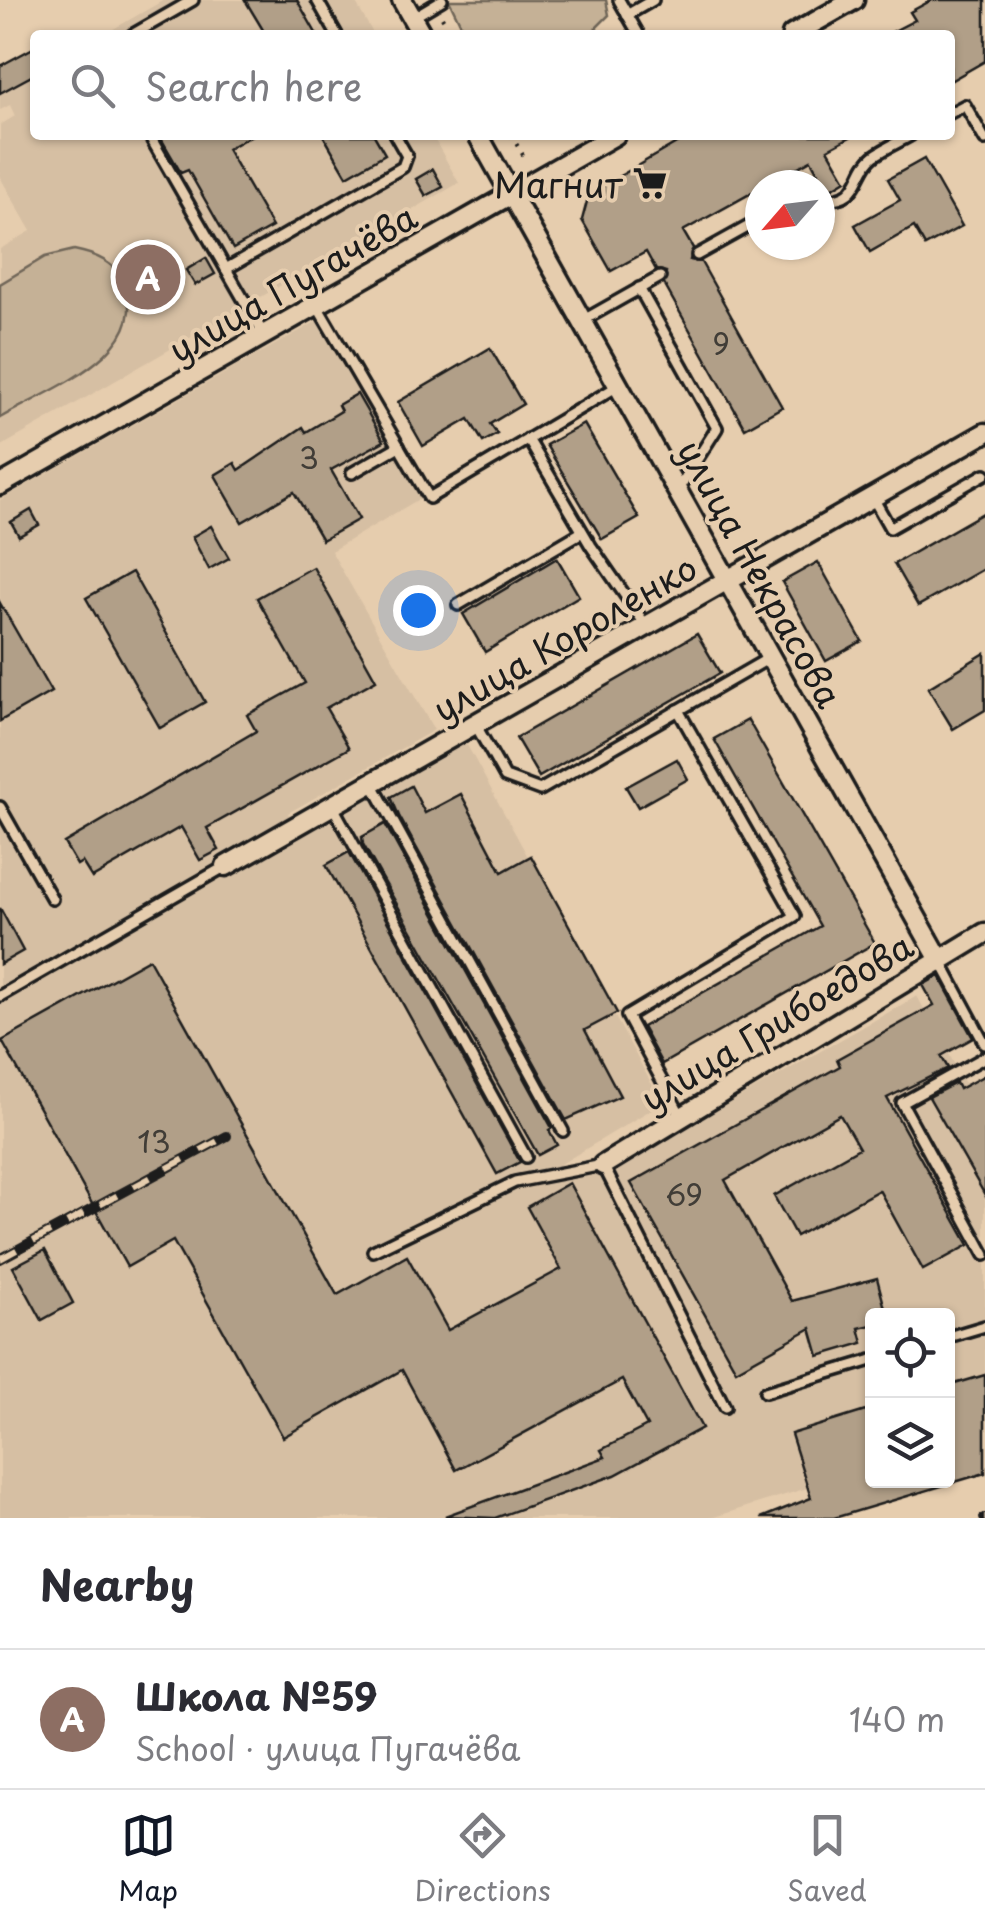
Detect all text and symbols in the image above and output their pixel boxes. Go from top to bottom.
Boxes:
search box [30,30,955,140]
text: Search here [145,57,362,114]
icon: search [65,58,120,113]
place label: Магнит [494,157,624,210]
supermarket icon: Магнит [631,164,669,202]
north arrow [745,170,835,260]
street label: улица Пугачёва [158,189,426,375]
pin: A [116,240,180,314]
house number: 9 [712,320,730,365]
street label: улица Некрасова [665,429,857,717]
house number: 3 [299,434,319,479]
street label: улица Короленко [422,540,706,734]
your location [393,585,444,636]
street label: улица Грибоедова [630,918,923,1124]
house number: 13 [137,1118,171,1163]
house number: 69 [665,1171,703,1216]
map controls [865,1308,955,1488]
button: locate [865,1308,955,1398]
button: layers [865,1398,955,1488]
text: Nearby [40,1552,194,1615]
text: Школа №59 [135,1667,377,1724]
text: A [60,1695,85,1743]
text: 140 m [849,1695,945,1743]
text: School · улица Пугачёва [135,1724,520,1772]
tab: Map [118,1808,178,1911]
tab: Directions [415,1808,551,1911]
tab: Saved [787,1808,867,1911]

